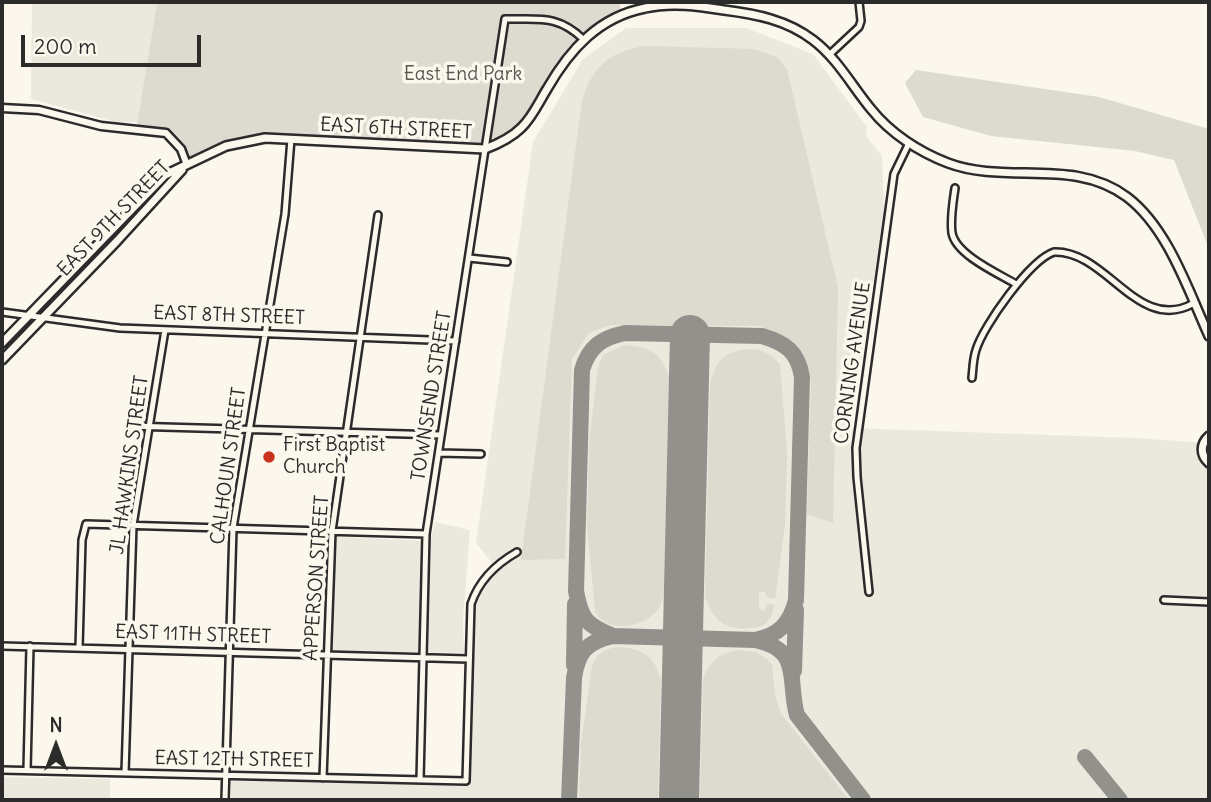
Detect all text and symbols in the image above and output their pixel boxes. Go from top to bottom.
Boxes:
scale bar [24,21,205,65]
text: 200 m [34,33,97,60]
park label: East End Park [404,64,522,86]
street label: EAST 6TH STREET [319,114,473,144]
street label: EAST 9TH STREET [53,156,175,282]
street label: CORNING AVENUE [830,280,876,446]
street label: EAST 8TH STREET [153,302,305,330]
street label: TOWNSEND STREET [407,309,457,483]
street label: JL HAWKINS STREET [106,374,154,556]
street label: CALHOUN STREET [207,386,251,546]
place label: First Baptist Church [283,435,385,479]
marker: First Baptist Church [261,449,277,465]
street label: APPERSON STREET [300,494,334,662]
street label: EAST 11TH STREET [114,621,272,649]
north arrow [21,711,91,781]
text: N [49,713,63,737]
street label: EAST 12TH STREET [154,747,314,773]

